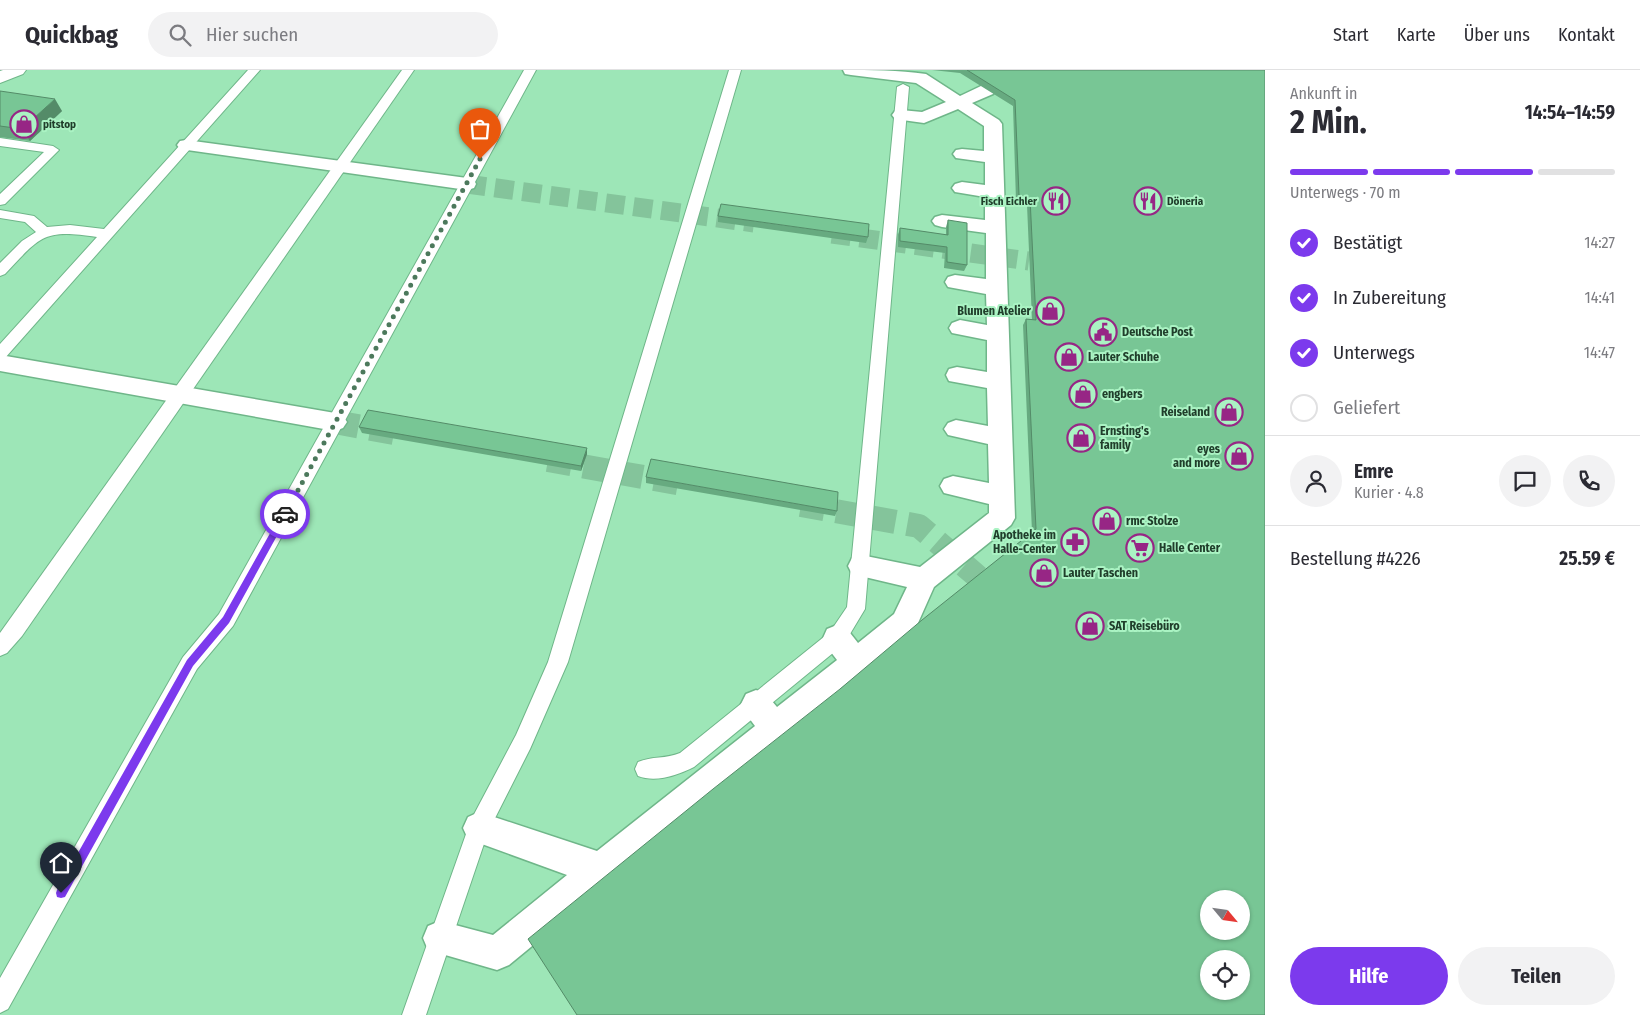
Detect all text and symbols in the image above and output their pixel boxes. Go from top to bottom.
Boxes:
search box [148,12,498,57]
text: Quickbag [25,21,118,49]
icon: search [166,21,194,49]
text: Hier suchen [206,23,298,46]
text: Start [1333,24,1369,46]
text: Karte [1397,24,1436,46]
text: Über uns [1464,24,1530,46]
text: Kontakt [1558,24,1615,46]
text: Ankunft in [1290,84,1357,103]
text: 14:54–14:59 [1525,101,1615,124]
text: 2 Min. [1290,103,1367,141]
pin [459,108,501,159]
shop icon: pitstop [9,109,39,139]
icon: bag [466,115,494,143]
place label: pitstop [43,118,76,131]
text: Unterwegs · 70 m [1290,183,1401,202]
restaurant icon: Fisch Eichler [1041,186,1071,216]
restaurant icon: Döneria [1133,186,1163,216]
place label: Fisch Eichler [981,195,1038,208]
place label: Döneria [1167,195,1204,208]
icon: check [1290,229,1318,257]
text: Bestätigt [1333,231,1402,254]
text: 14:27 [1584,233,1615,252]
icon: check [1290,284,1318,312]
text: In Zubereitung [1333,286,1446,309]
text: 14:41 [1585,288,1615,307]
shop icon: Blumen Atelier [1035,296,1065,326]
place label: Blumen Atelier [957,304,1032,318]
public building icon: Deutsche Post [1088,317,1118,347]
place label: Deutsche Post [1122,325,1194,339]
icon: check [1290,339,1318,367]
text: Unterwegs [1333,341,1415,364]
shop icon: Lauter Schuhe [1054,342,1084,372]
text: 14:47 [1584,343,1615,362]
place label: Lauter Schuhe [1088,350,1159,364]
shop icon: engbers [1068,379,1098,409]
place label: engbers [1102,387,1143,401]
text: Geliefert [1333,396,1400,419]
shop icon: Reiseland [1214,397,1244,427]
place label: Reiseland [1161,405,1210,419]
shop icon: Ernsting's family [1066,423,1096,453]
place label: Ernsting's family [1100,424,1150,452]
shop icon: eyes and more [1224,441,1254,471]
place label: eyes and more [1173,442,1221,470]
button: person [1290,455,1342,507]
button: chat [1499,455,1551,507]
button: phone [1563,455,1615,507]
text: Emre [1354,460,1393,483]
text: Kurier · 4.8 [1354,483,1424,502]
courier [260,489,310,539]
icon: car [271,500,299,528]
shop icon: rmc Stolze [1092,506,1122,536]
place label: rmc Stolze [1126,514,1178,528]
pharmacy icon: Apotheke im Halle-Center [1060,527,1090,557]
place label: Apotheke im Halle-Center [992,528,1057,556]
supermarket icon: Halle Center [1125,533,1155,563]
place label: Halle Center [1159,541,1221,555]
text: Bestellung #4226 [1290,547,1421,570]
text: 25.59 € [1559,547,1615,570]
shop icon: Lauter Taschen [1029,558,1059,588]
place label: Lauter Taschen [1063,566,1138,580]
shop icon: SAT Reisebüro [1075,611,1105,641]
place label: SAT Reisebüro [1109,619,1180,633]
pin [40,842,82,893]
icon: home [47,849,75,877]
north arrow [1200,890,1250,940]
map controls [1200,890,1250,1000]
button: Hilfe [1290,947,1448,1005]
button: Teilen [1458,947,1615,1005]
button: locate [1200,950,1250,1000]

